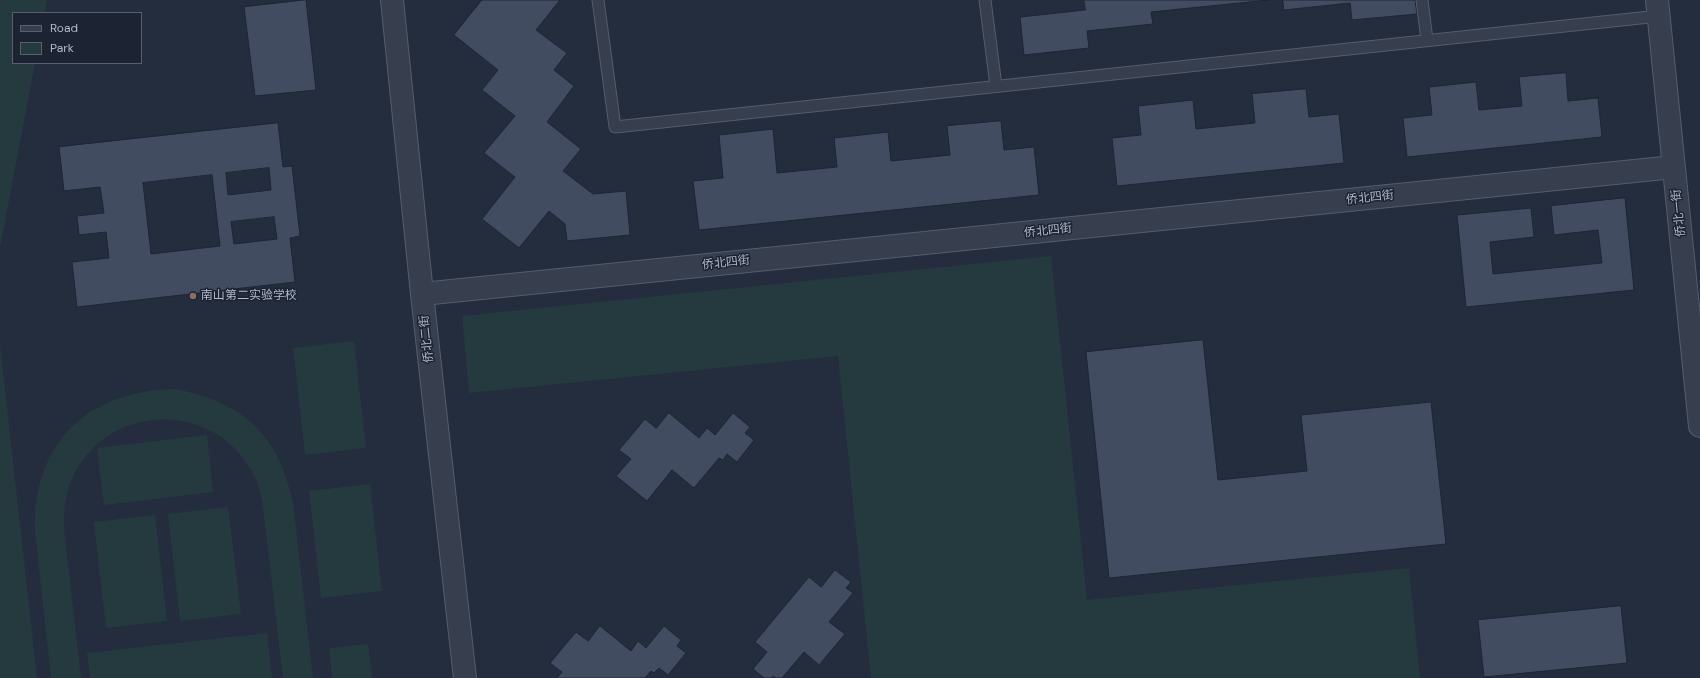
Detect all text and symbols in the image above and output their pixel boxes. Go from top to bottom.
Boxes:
legend [12,12,142,64]
text: Road [50,20,78,36]
text: Park [50,40,74,56]
street label: 侨北四街 [1345,188,1395,208]
street label: 侨北一街 [1669,188,1689,238]
street label: 侨北四街 [1023,221,1073,241]
street label: 侨北四街 [701,253,751,273]
place label: 南山第二实验学校 [201,289,297,303]
marker: 南山第二实验学校 [188,291,198,301]
street label: 侨北二街 [417,314,437,364]

